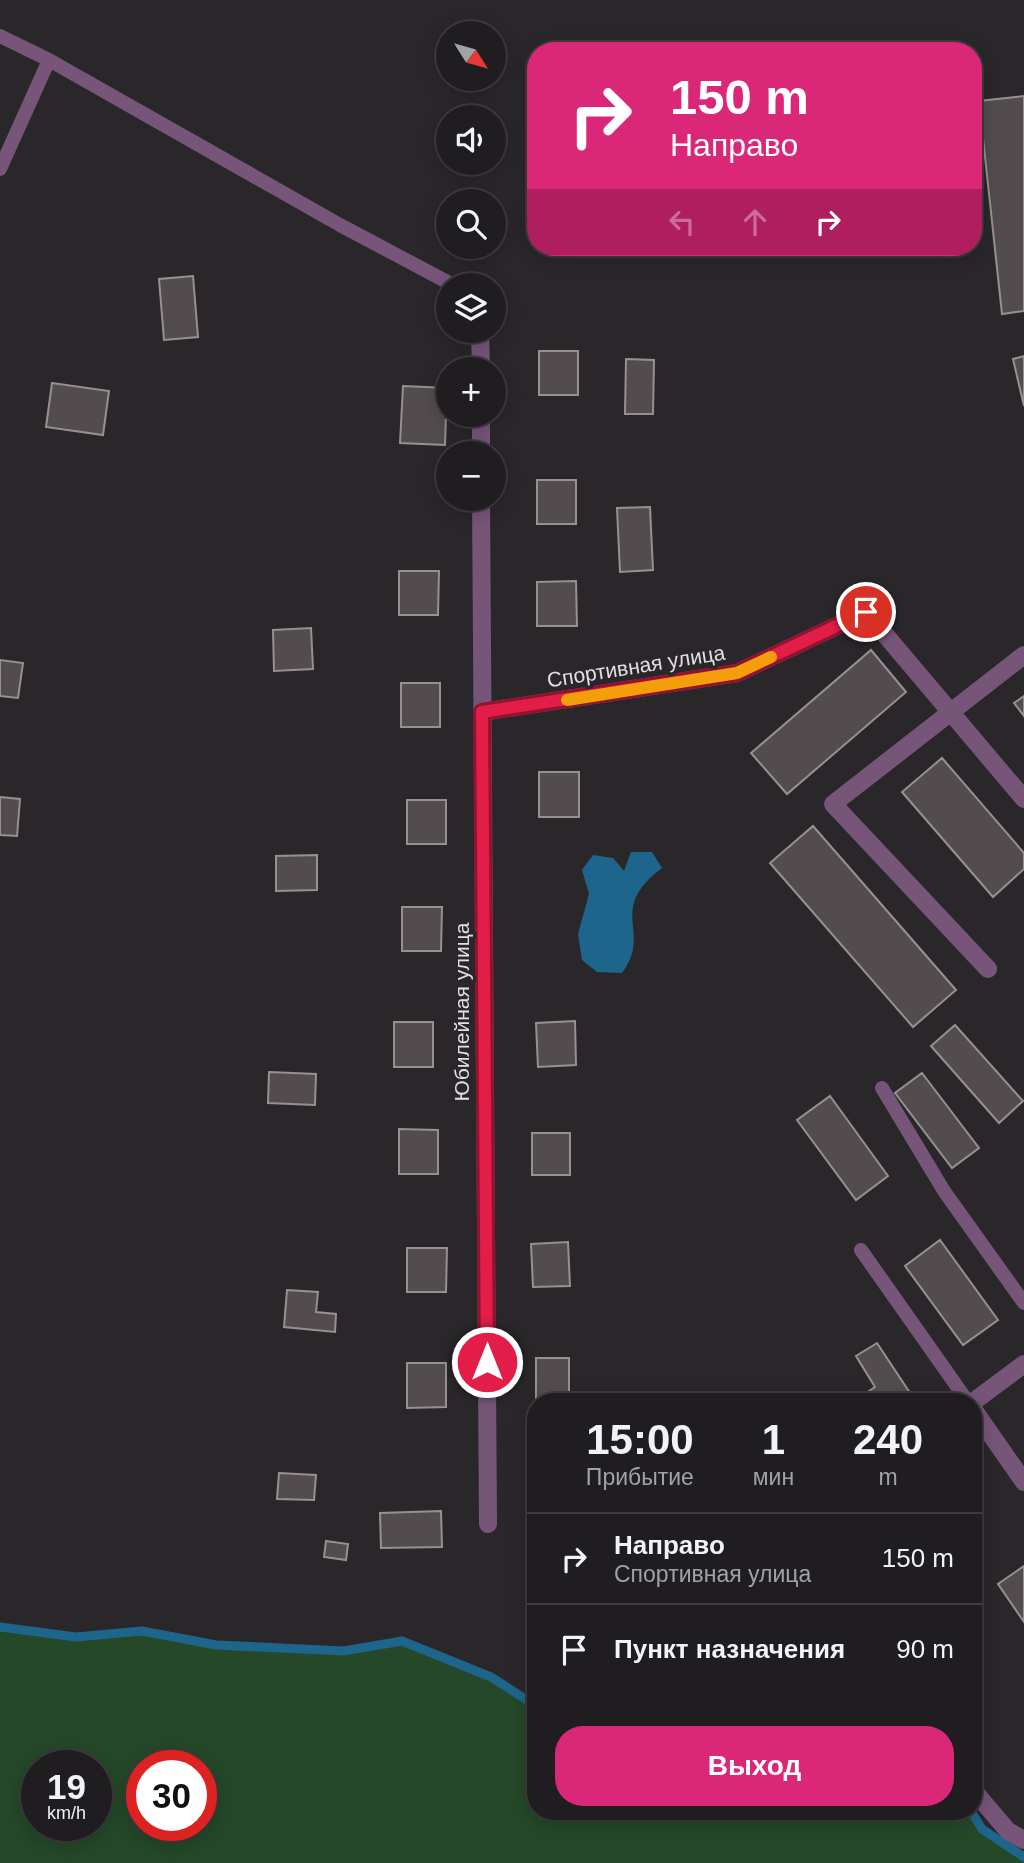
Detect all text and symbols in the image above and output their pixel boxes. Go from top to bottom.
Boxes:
north arrow [436,21,506,91]
map controls [436,21,506,511]
icon: right [555,70,646,161]
text: 150 m [670,70,809,124]
button: sound [436,105,506,175]
text: Направо [670,127,798,163]
button: search [436,189,506,259]
icon: left [663,203,701,241]
icon: ahead [736,203,774,241]
icon: right [809,203,847,241]
button: layers [436,273,506,343]
button: + [436,357,506,427]
button: − [436,441,506,511]
pin [836,582,896,642]
icon: arrive [847,593,885,631]
street label: Спортивная улица [545,641,727,691]
street label: Юбилейная улица [450,922,473,1101]
position arrow [450,1325,524,1399]
text: 15:00 [586,1416,694,1463]
text: 1 [762,1416,785,1463]
text: 240 [853,1416,923,1463]
text: Прибытие [586,1464,694,1490]
text: мин [753,1464,794,1490]
text: m [878,1464,898,1490]
text: Направо [614,1530,725,1560]
icon: right [555,1540,593,1578]
text: 150 m [882,1543,954,1573]
text: Спортивная улица [614,1561,811,1587]
icon: arrive [555,1631,593,1669]
text: Пункт назначения [614,1634,845,1664]
text: 90 m [896,1634,954,1664]
button: Выход [555,1726,954,1806]
speed limit sign: 30 [126,1750,217,1841]
text: 19 [47,1767,86,1806]
text: km/h [47,1803,86,1823]

